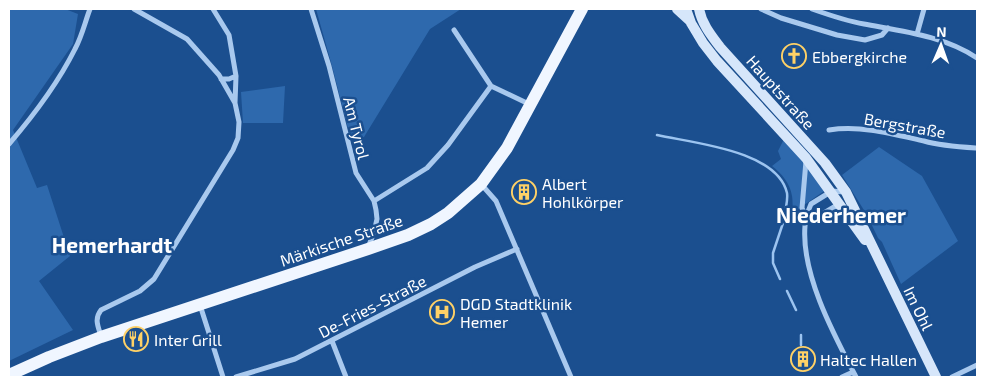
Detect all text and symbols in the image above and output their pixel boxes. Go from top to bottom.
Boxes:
north arrow [916,20,966,70]
text: N [936,23,947,40]
church icon: Ebbergkirche [781,43,807,69]
place label: Ebbergkirche [812,47,907,66]
street label: Hauptstraße [743,51,819,133]
street label: Am Tyrol [340,95,374,162]
street label: Bergstraße [863,108,947,142]
place label: Albert Hohlkörper [542,174,624,211]
building icon: Albert Hohlkörper [511,179,537,205]
district label: Niederhemer [776,202,906,227]
street label: Märkische Straße [277,210,405,270]
district label: Hemerhardt [52,232,173,257]
street label: De-Fries-Straße [315,271,429,341]
street label: Im Ohl [900,283,938,333]
place label: DGD Stadtklinik Hemer [460,294,572,331]
hospital icon: DGD Stadtklinik Hemer [429,299,455,325]
restaurant icon: Inter Grill [123,326,149,352]
place label: Inter Grill [154,330,222,349]
building icon: Haltec Hallen [790,346,816,372]
place label: Haltec Hallen [820,350,917,369]

